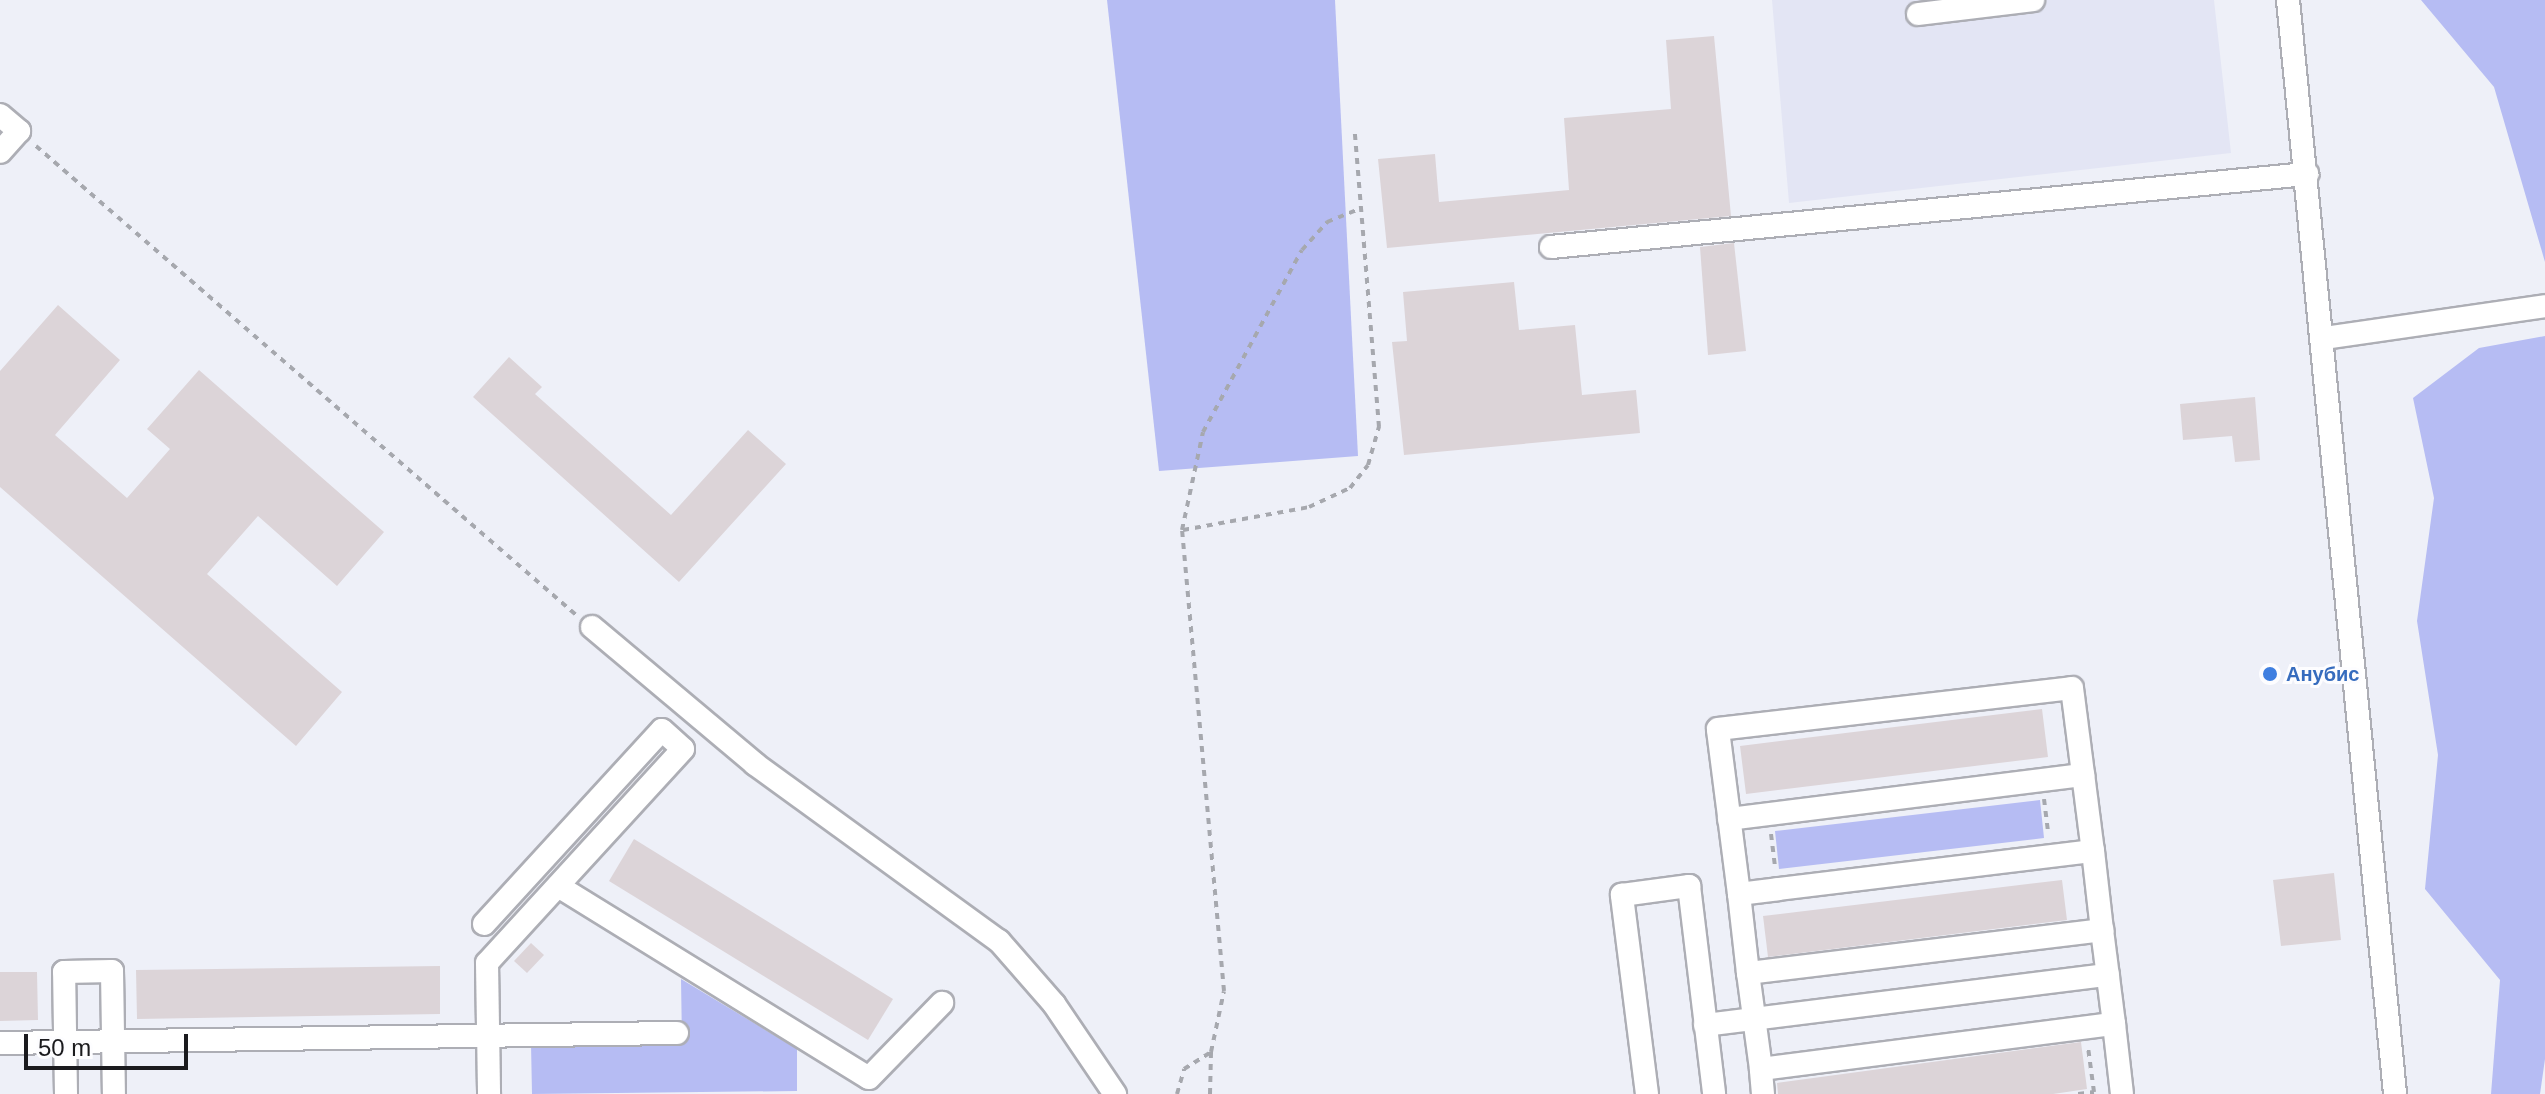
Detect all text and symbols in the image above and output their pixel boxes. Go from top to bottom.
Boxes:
place label: Анубис [2286,662,2359,686]
marker: Анубис [2261,665,2279,683]
scale bar [28,1018,192,1068]
text: 50 m [38,1034,91,1061]

